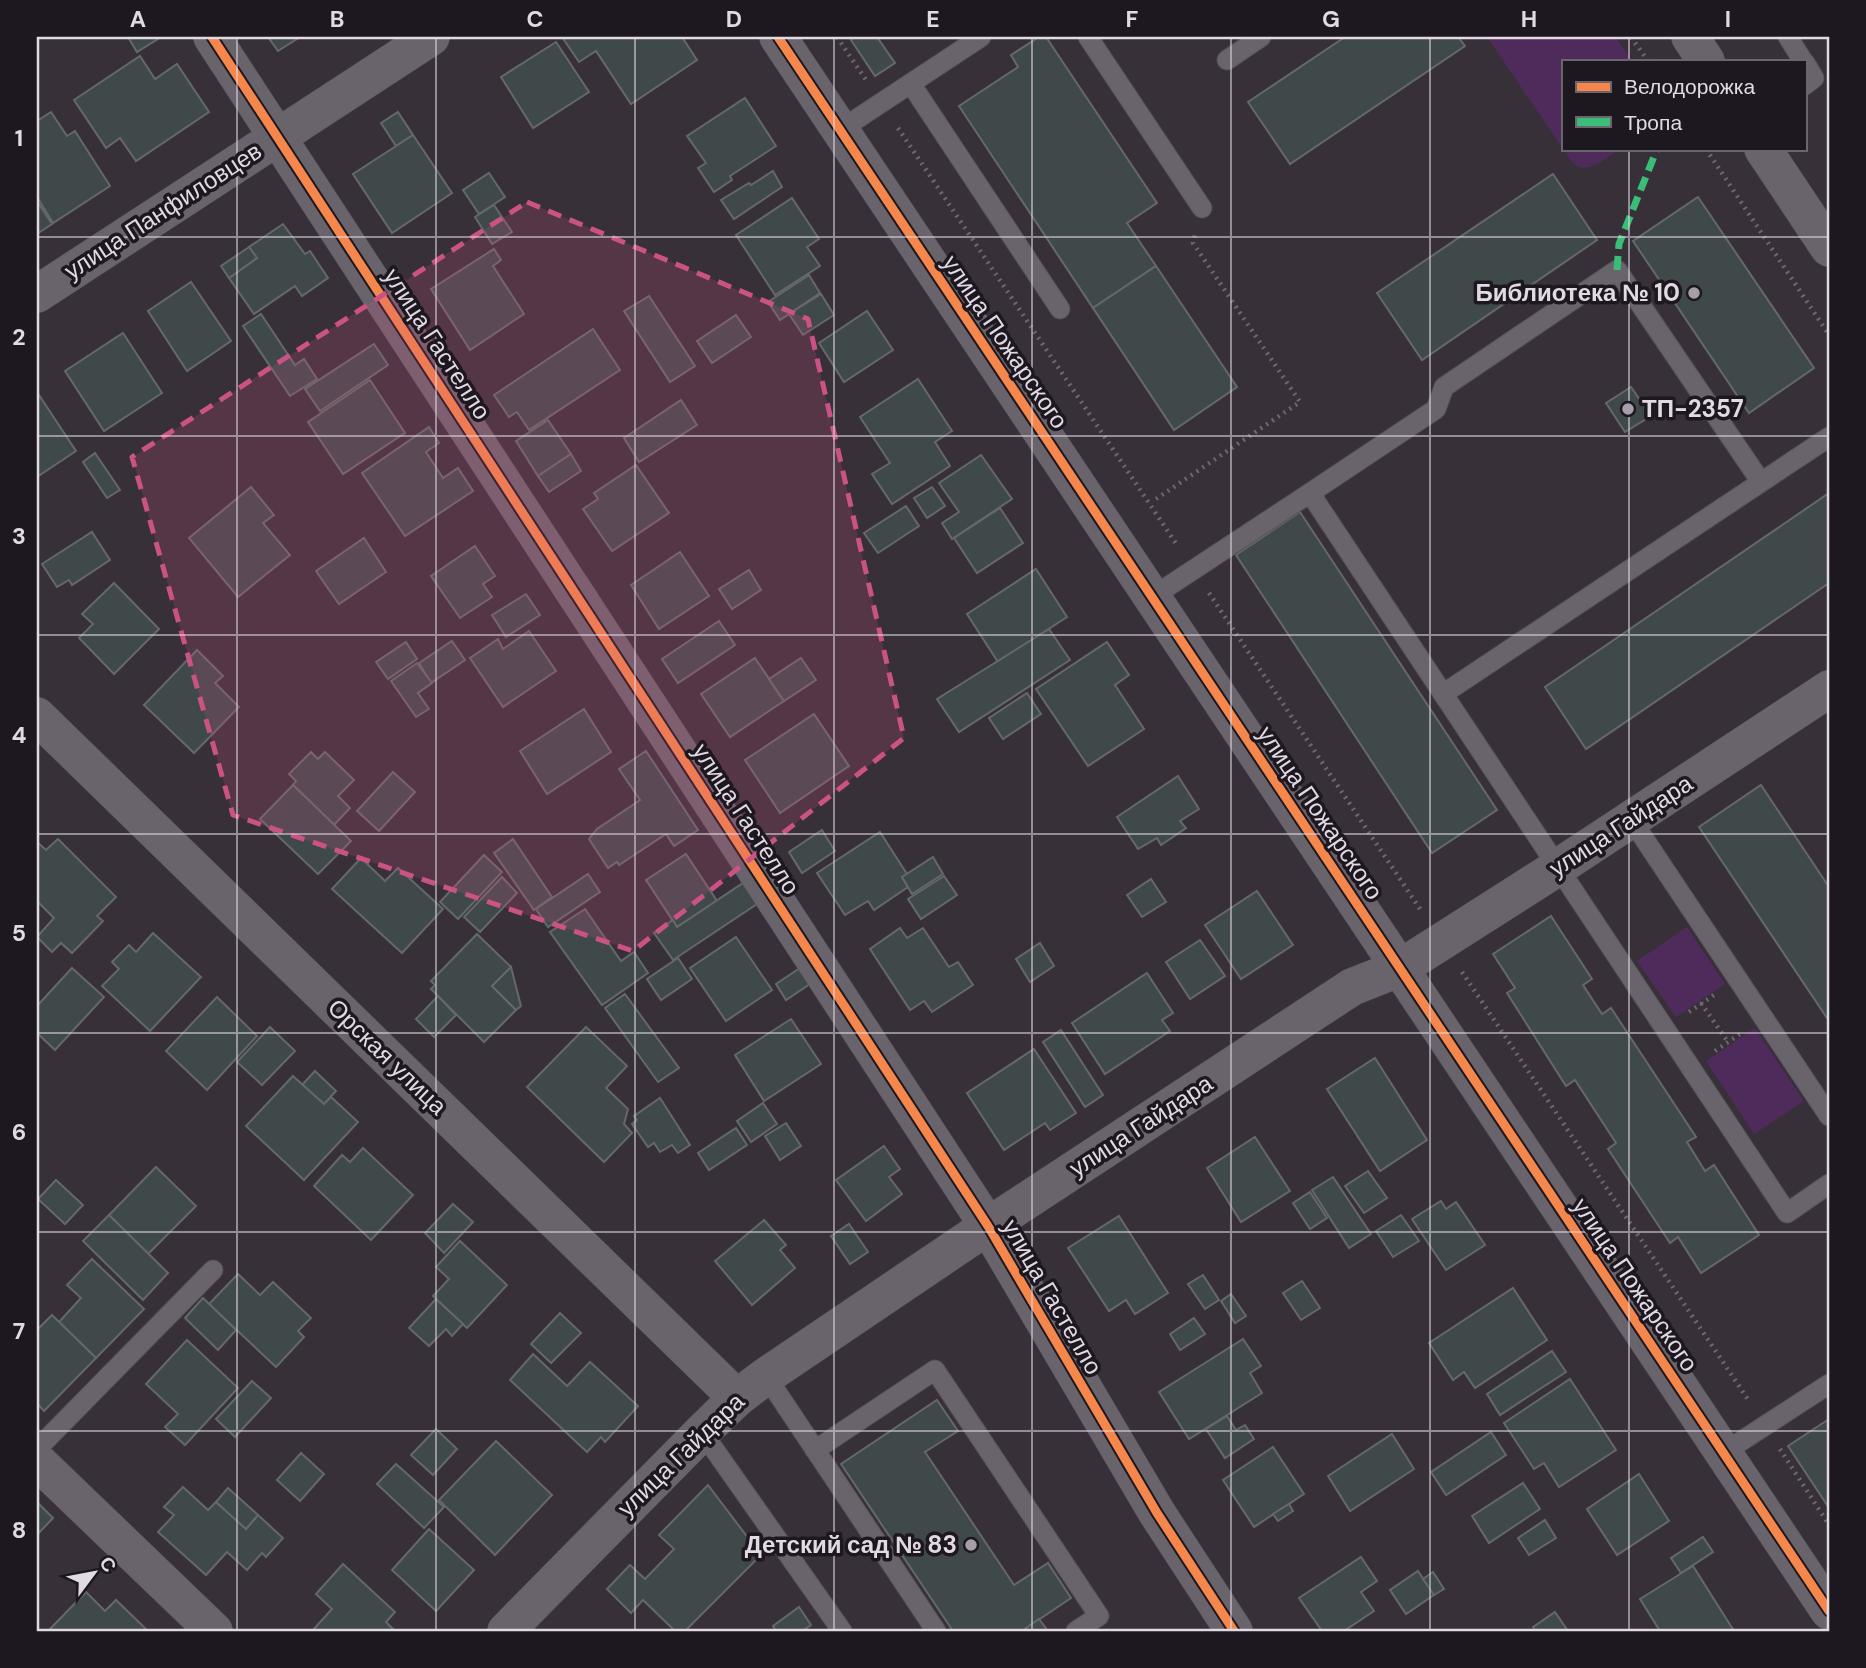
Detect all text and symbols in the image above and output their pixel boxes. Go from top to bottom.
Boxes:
text: A [130,4,146,34]
text: B [330,4,344,34]
text: C [527,4,543,34]
text: D [726,4,742,34]
text: E [926,4,940,34]
text: F [1126,4,1139,34]
text: G [1322,4,1340,34]
text: H [1521,4,1537,34]
text: I [1725,4,1731,34]
legend [1562,60,1806,150]
text: Велодорожка [1624,73,1755,101]
text: Тропа [1624,109,1682,137]
text: 1 [15,123,23,153]
street label: улица Панфиловцев [58,135,267,286]
street label: улица Пожарского [936,249,1075,435]
street label: улица Гастелло [377,262,498,425]
place label: Библиотека № 10 [1476,277,1680,308]
marker: Библиотека № 10 [1686,285,1702,301]
text: 2 [12,322,26,352]
place label: ТП-2357 [1642,393,1744,424]
marker: ТП-2357 [1620,401,1636,417]
text: 3 [12,521,26,551]
text: 4 [12,720,27,750]
street label: улица Пожарского [1251,720,1390,906]
street label: улица Гастелло [686,737,807,900]
street label: улица Гайдара [1543,767,1699,883]
text: 5 [12,918,26,948]
street label: Орская улица [321,992,454,1122]
street label: улица Гайдара [1063,1067,1219,1183]
text: 6 [12,1117,26,1147]
street label: улица Пожарского [1566,1192,1705,1378]
street label: улица Гастелло [995,1214,1109,1380]
text: 7 [13,1316,25,1346]
street label: улица Гайдара [611,1386,751,1523]
text: 8 [12,1515,26,1545]
place label: Детский сад № 83 [745,1529,957,1560]
marker: Детский сад № 83 [963,1537,979,1553]
north arrow [60,1538,130,1608]
text: С [94,1552,122,1577]

